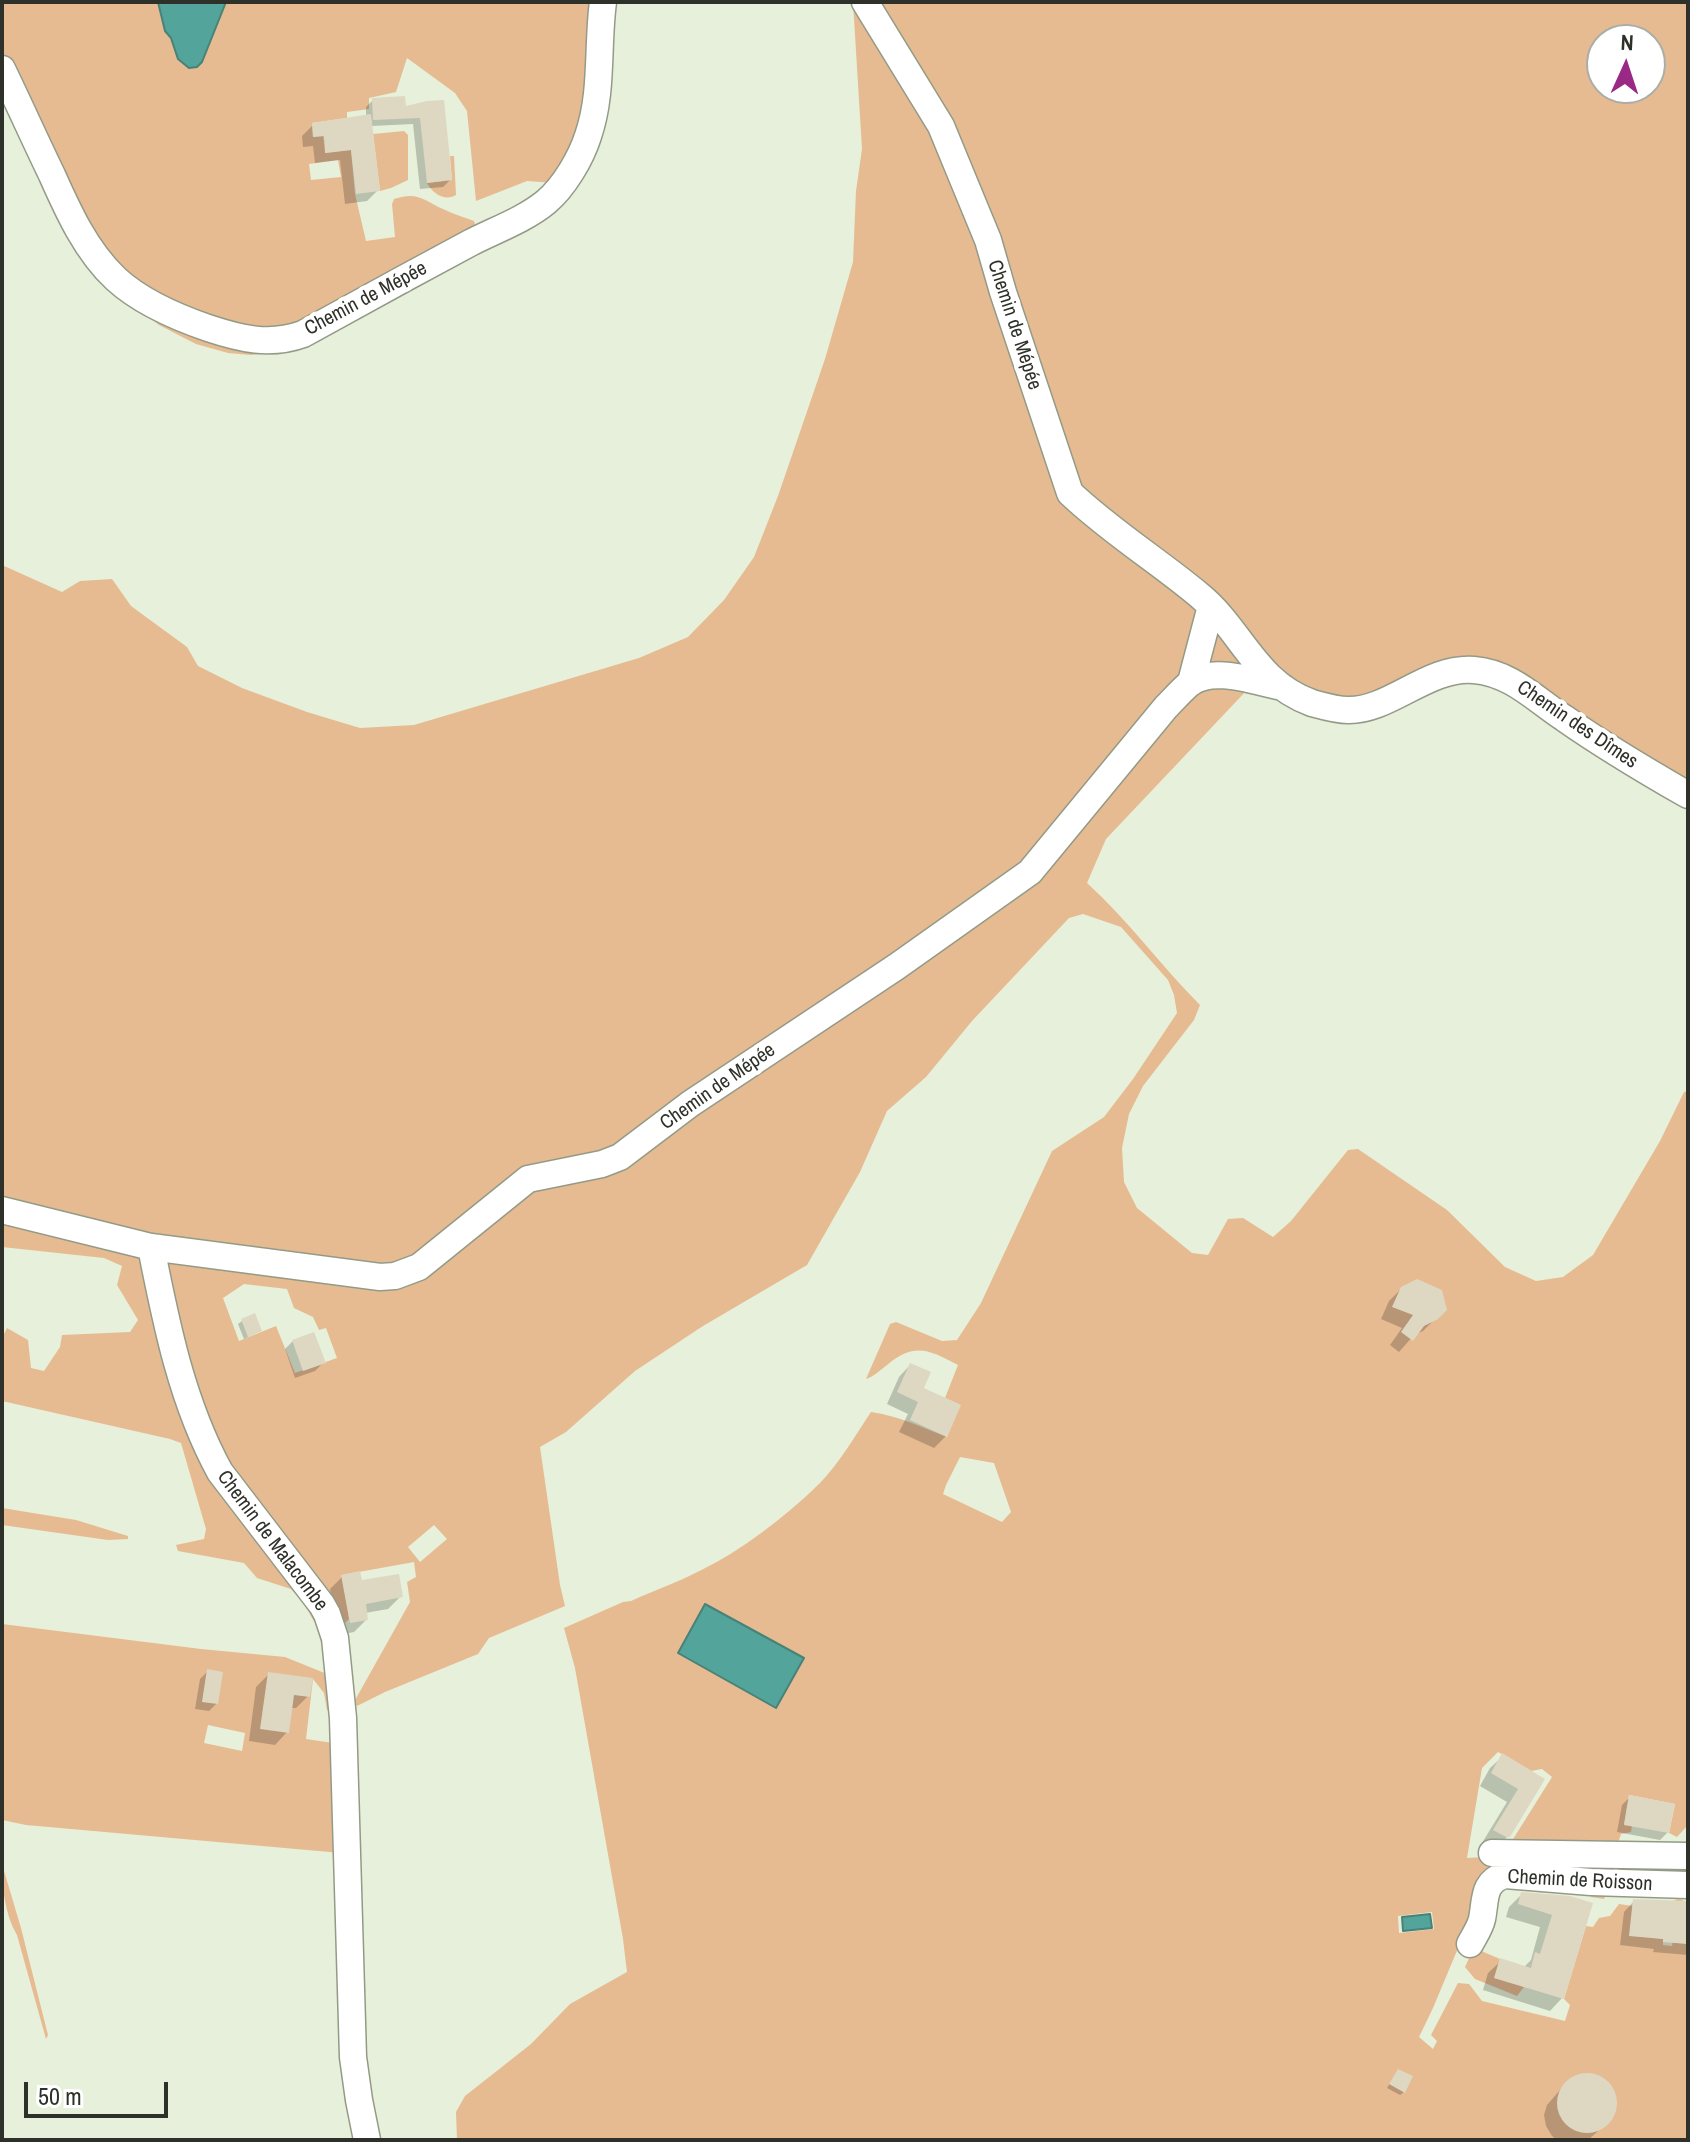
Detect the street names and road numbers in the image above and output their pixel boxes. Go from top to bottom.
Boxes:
street label: Chemin de Mépée [301,257,431,341]
street label: Chemin de Mépée [982,257,1046,393]
street label: Chemin des Dîmes [1512,676,1642,774]
street label: Chemin de Mépée [656,1038,780,1136]
street label: Chemin de Malacombe [211,1466,333,1616]
street label: Chemin de Roisson [1507,1865,1653,1897]

